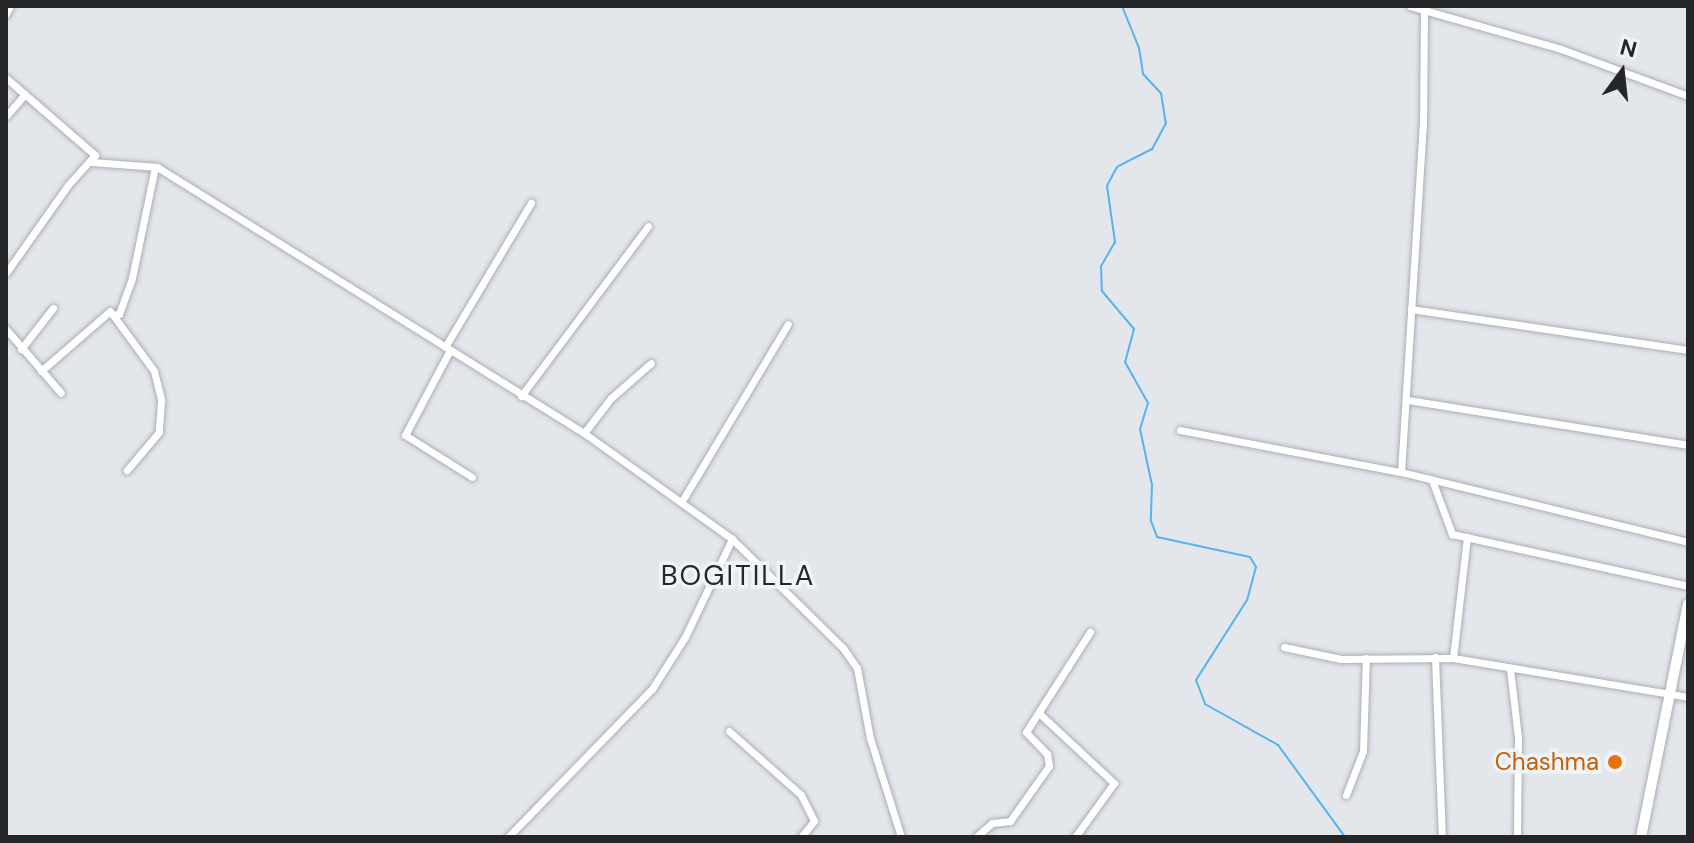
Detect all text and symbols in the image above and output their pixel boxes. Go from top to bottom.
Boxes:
north arrow [1582,32,1662,112]
text: N [1617,32,1640,64]
district label: BOGITILLA [661,559,815,593]
place label: Chashma [1495,748,1599,776]
marker: Chashma [1606,753,1624,771]

